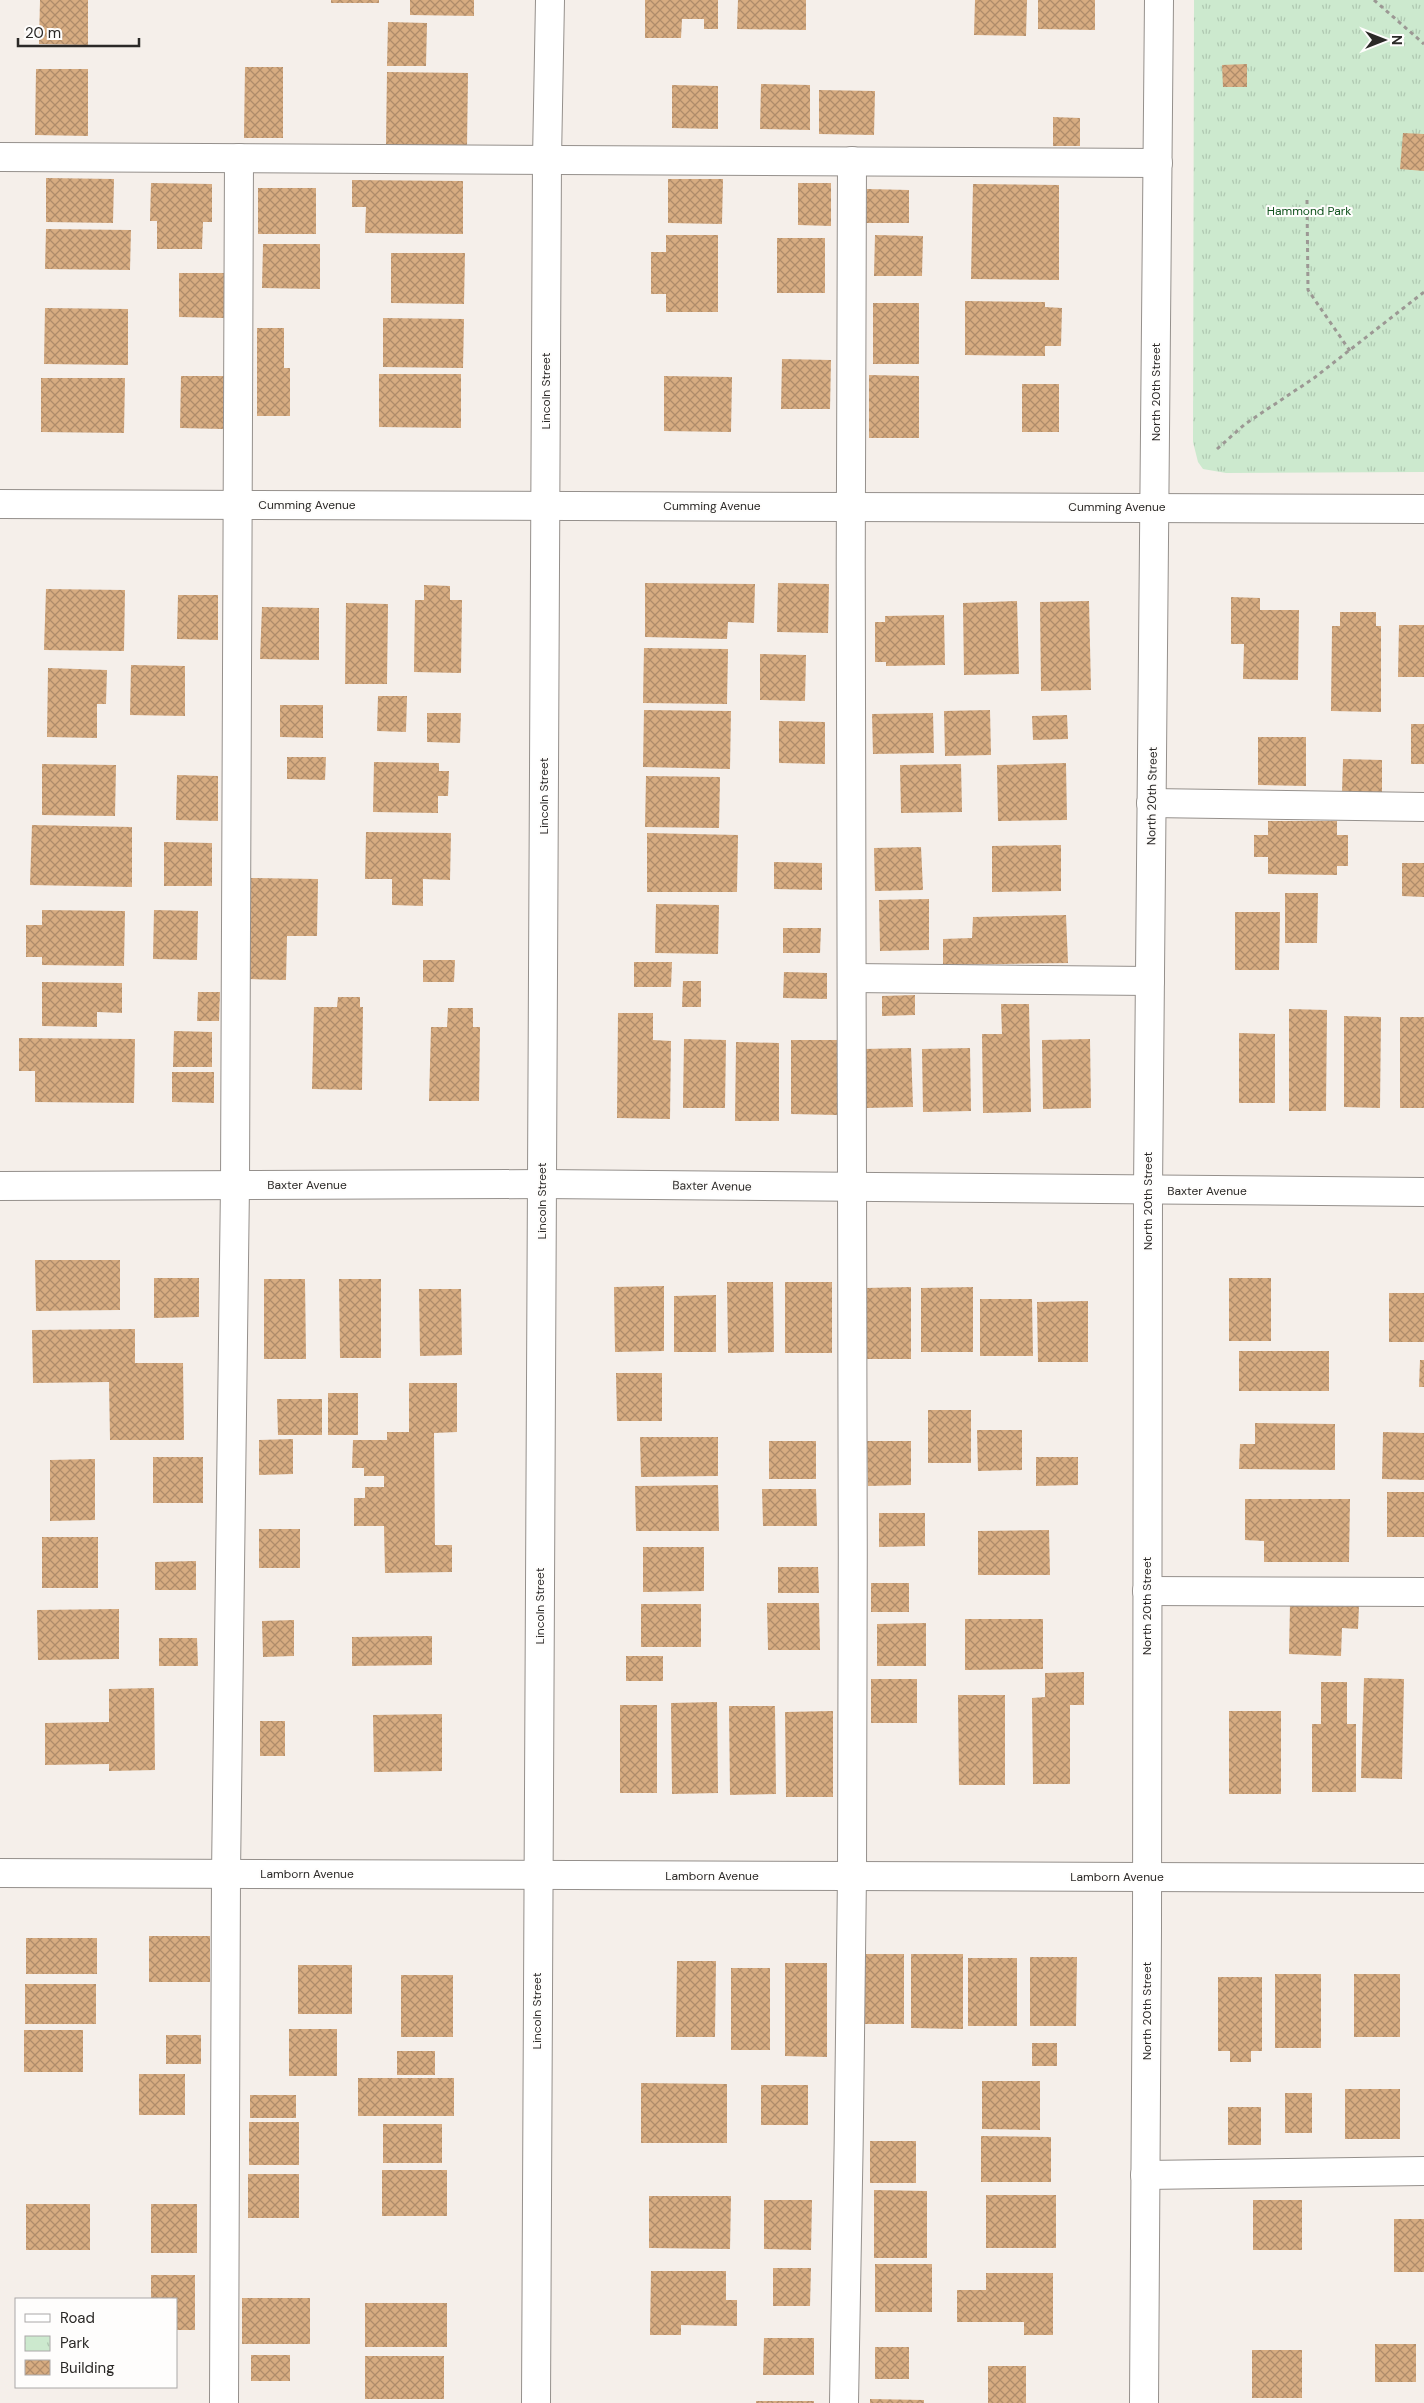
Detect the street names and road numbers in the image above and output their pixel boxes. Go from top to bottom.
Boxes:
street label: North 20th Street [1148,342,1164,441]
street label: Lincoln Street [538,352,554,429]
street label: Cumming Avenue [258,497,356,513]
street label: Cumming Avenue [663,498,761,514]
street label: Cumming Avenue [1068,499,1166,515]
street label: North 20th Street [1143,746,1161,845]
street label: Lincoln Street [536,757,552,834]
street label: North 20th Street [1140,1151,1156,1250]
street label: Lincoln Street [534,1162,550,1239]
street label: Baxter Avenue [267,1177,347,1193]
street label: Baxter Avenue [672,1177,752,1195]
street label: Baxter Avenue [1167,1183,1247,1199]
street label: North 20th Street [1139,1556,1155,1655]
street label: Lincoln Street [532,1567,548,1644]
street label: Lamborn Avenue [260,1866,354,1882]
street label: Lamborn Avenue [665,1868,759,1884]
street label: Lamborn Avenue [1070,1869,1164,1885]
street label: North 20th Street [1139,1961,1155,2060]
street label: Lincoln Street [529,1972,545,2049]

